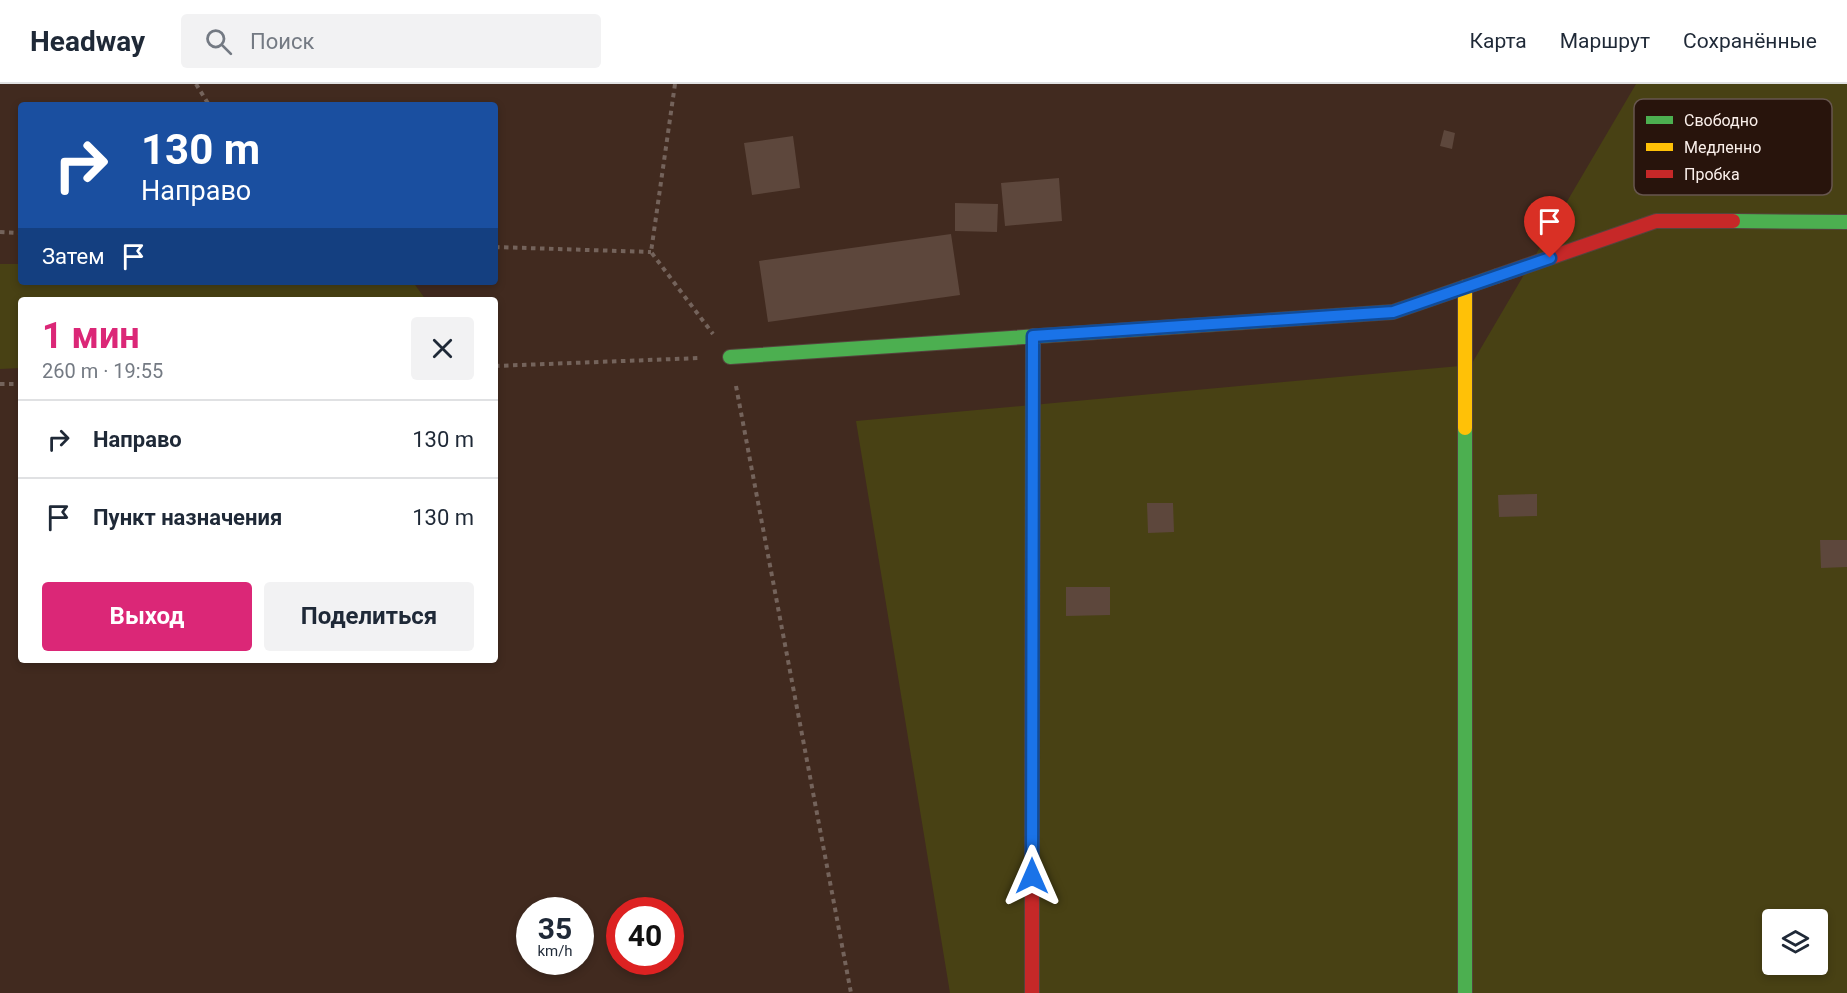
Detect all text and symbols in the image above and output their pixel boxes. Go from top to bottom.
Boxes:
search box [181,14,601,68]
text: Headway [30,25,145,58]
icon: search [202,25,235,58]
text: Поиск [250,29,314,54]
text: Карта [1470,29,1527,53]
text: Маршрут [1560,29,1650,53]
text: Сохранённые [1683,29,1817,53]
legend [1634,99,1832,195]
text: Свободно [1684,111,1758,130]
text: 130 m [141,125,260,174]
icon: right [42,126,120,204]
text: Медленно [1684,138,1761,157]
text: Пробка [1684,165,1740,184]
text: Направо [141,175,251,207]
pin [1524,196,1575,258]
icon: arrive [1533,205,1566,238]
icon: arrive [117,240,150,273]
text: Затем [42,244,105,269]
text: 1 мин [42,315,140,357]
button: close [411,317,474,380]
text: 260 m · 19:55 [42,359,163,383]
icon: right [42,423,75,456]
text: Направо [93,427,182,452]
text: 130 m [412,427,474,452]
icon: arrive [42,501,75,534]
text: Пункт назначения [93,505,282,530]
text: 130 m [412,505,474,530]
button: Выход [42,582,252,651]
button: Поделиться [264,582,474,651]
position arrow [1000,844,1064,908]
speed limit sign: 40 [606,897,684,975]
map controls [1762,909,1828,975]
button: layers [1762,909,1828,975]
text: 35 [538,911,572,946]
text: km/h [537,942,573,960]

